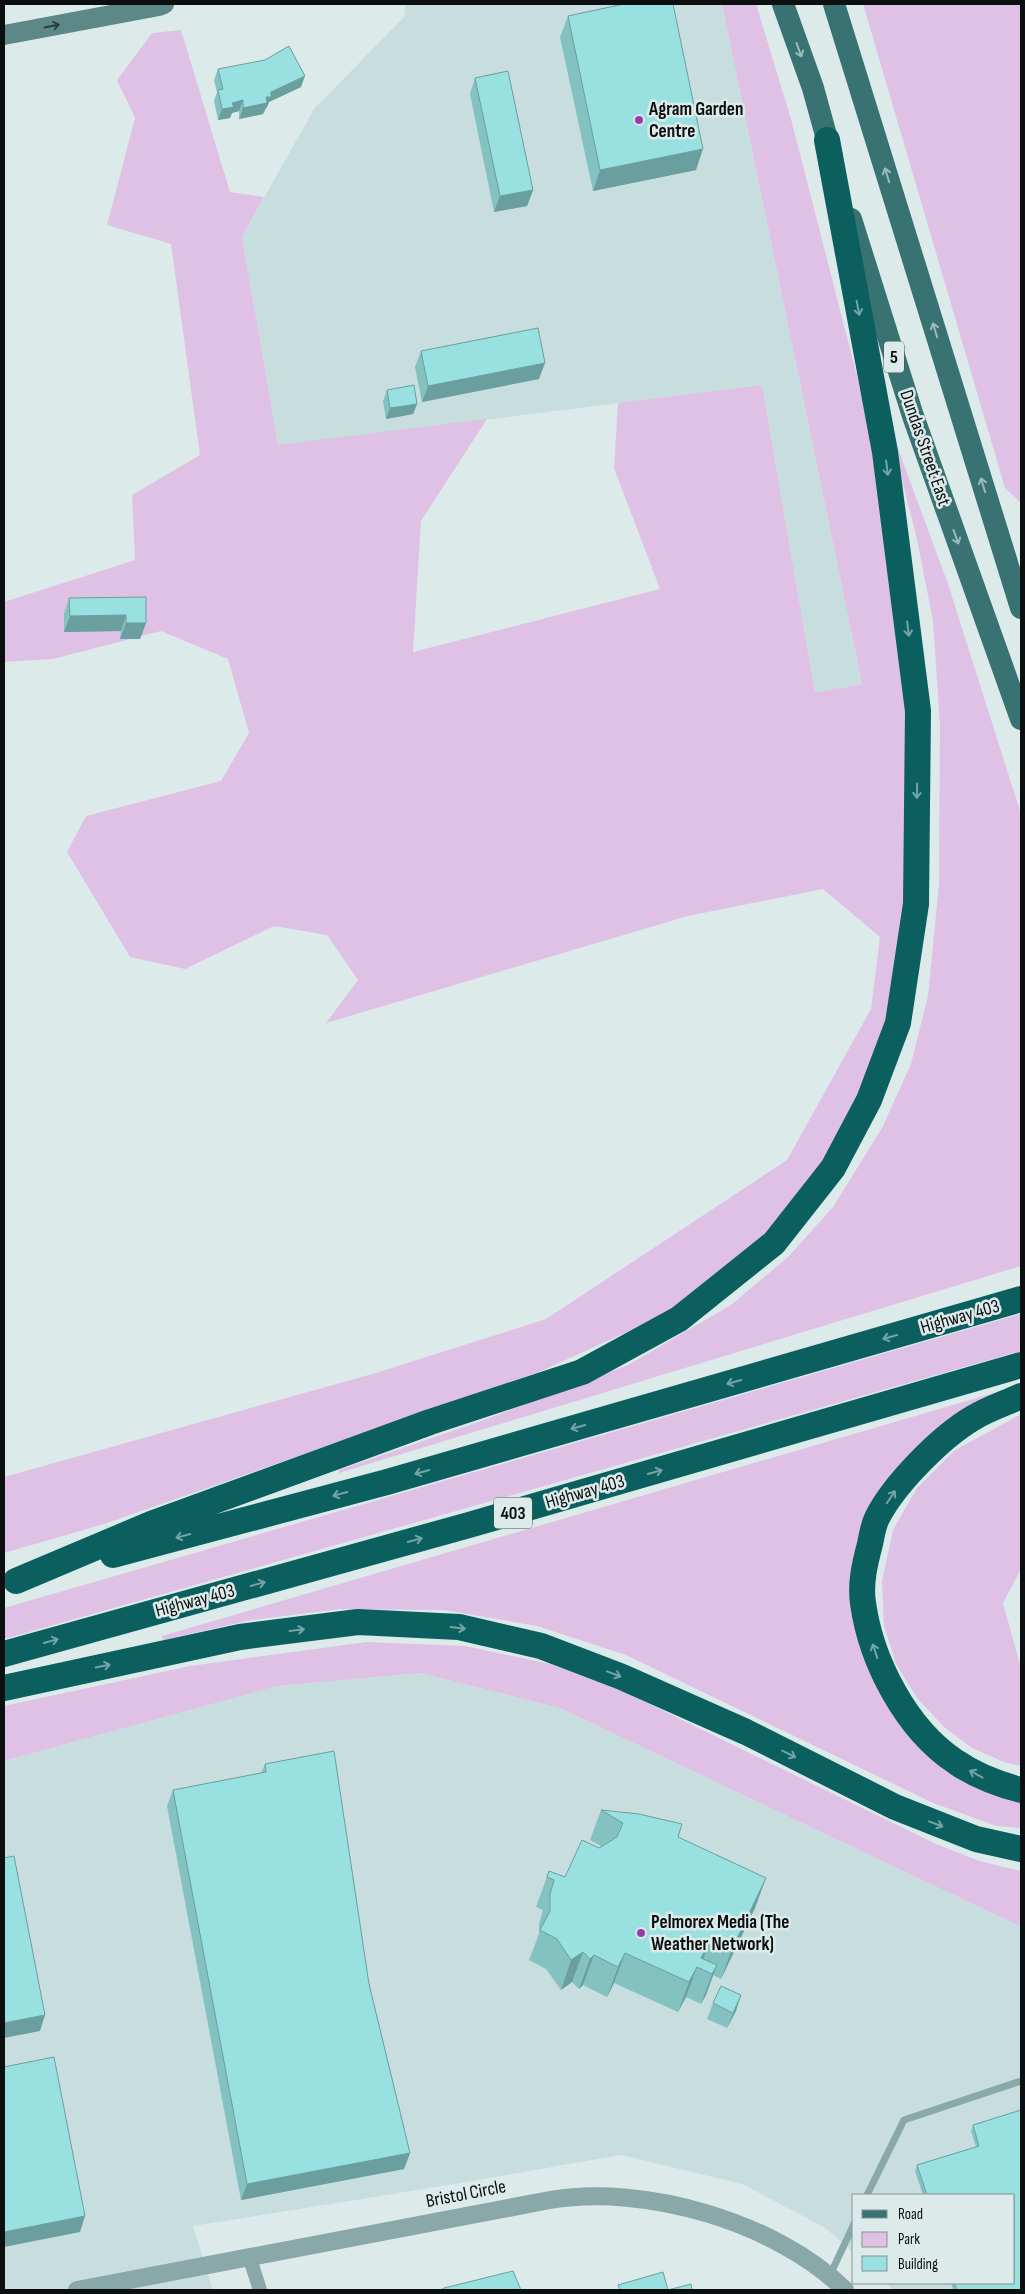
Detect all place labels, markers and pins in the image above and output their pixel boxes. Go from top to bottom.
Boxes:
place label: Agram Garden Centre [648,98,743,143]
marker: Agram Garden Centre [633,114,645,126]
place label: Pelmorex Media (The Weather Network) [651,1911,789,1956]
marker: Pelmorex Media (The Weather Network) [635,1927,647,1939]

